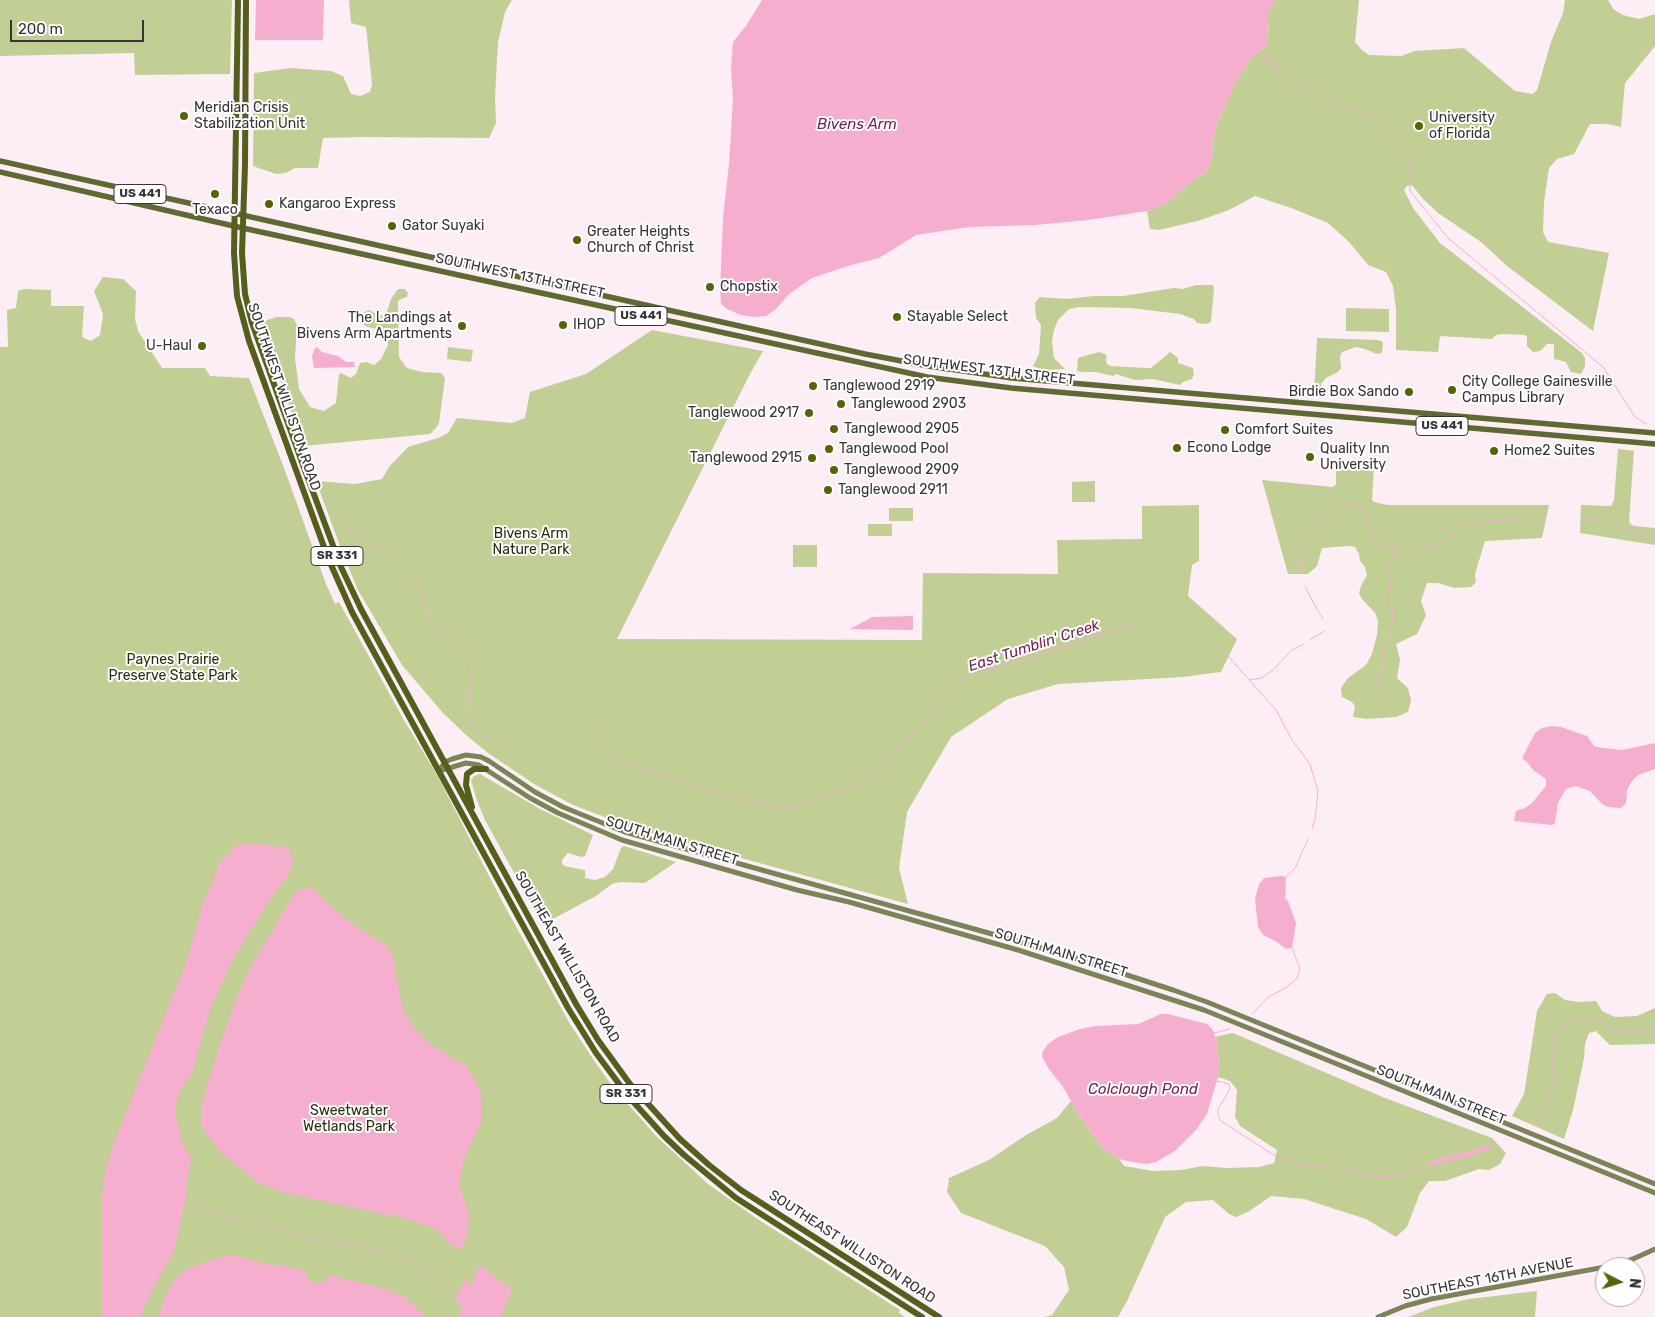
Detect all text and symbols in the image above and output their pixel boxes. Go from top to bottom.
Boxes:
scale bar [12,10,146,42]
text: 200 m [18,20,63,38]
place label: Meridian Crisis Stabilization Unit [194,100,305,132]
marker: Meridian Crisis Stabilization Unit [178,110,190,122]
place label: University of Florida [1429,110,1495,142]
water label: Bivens Arm [817,116,897,134]
marker: University of Florida [1413,120,1425,132]
road number: US 441 [114,184,166,203]
marker: Texaco [209,188,221,200]
place label: Kangaroo Express [279,196,396,212]
marker: Kangaroo Express [263,198,275,210]
place label: Texaco [192,202,238,218]
place label: Gator Suyaki [402,218,484,234]
marker: Gator Suyaki [386,220,398,232]
place label: Greater Heights Church of Christ [587,224,694,256]
marker: Greater Heights Church of Christ [571,234,583,246]
street label: SOUTHWEST 13TH STREET [434,250,606,302]
place label: Chopstix [720,279,778,295]
marker: Chopstix [704,281,716,293]
street label: SOUTHWEST WILLISTON ROAD [244,301,324,493]
road number: US 441 [615,306,667,326]
place label: Stayable Select [907,309,1008,325]
place label: The Landings at Bivens Arm Apartments [297,310,452,342]
marker: Stayable Select [891,311,903,323]
place label: IHOP [573,317,605,333]
marker: IHOP [557,319,569,331]
marker: The Landings at Bivens Arm Apartments [456,320,468,332]
place label: U-Haul [146,338,192,354]
marker: U-Haul [196,340,208,352]
street label: SOUTHWEST 13TH STREET [902,351,1076,389]
place label: City College Gainesville Campus Library [1462,374,1613,407]
place label: Tanglewood 2919 [823,378,935,394]
marker: Tanglewood 2919 [807,380,819,392]
place label: Birdie Box Sando [1289,384,1399,400]
marker: City College Gainesville Campus Library [1446,384,1458,396]
marker: Birdie Box Sando [1403,386,1415,398]
place label: Tanglewood 2903 [851,396,966,412]
marker: Tanglewood 2903 [835,398,847,410]
place label: Tanglewood 2917 [688,405,799,421]
marker: Tanglewood 2917 [803,407,815,419]
road number: US 441 [1416,416,1468,436]
place label: Tanglewood 2905 [844,421,959,437]
place label: Comfort Suites [1235,422,1333,438]
marker: Tanglewood 2905 [828,423,840,435]
marker: Comfort Suites [1219,424,1231,436]
place label: Econo Lodge [1187,440,1271,456]
place label: Tanglewood Pool [839,441,949,457]
place label: Quality Inn University [1320,441,1390,474]
marker: Econo Lodge [1171,442,1183,454]
marker: Tanglewood Pool [823,443,835,455]
place label: Home2 Suites [1504,443,1595,459]
marker: Home2 Suites [1488,445,1500,457]
place label: Tanglewood 2915 [690,450,802,466]
marker: Quality Inn University [1304,451,1316,463]
marker: Tanglewood 2915 [806,452,818,464]
place label: Tanglewood 2909 [844,462,959,478]
marker: Tanglewood 2909 [828,464,840,476]
place label: Tanglewood 2911 [838,482,948,498]
marker: Tanglewood 2911 [822,484,834,496]
park label: Bivens Arm Nature Park [493,526,569,558]
road number: SR 331 [311,546,363,566]
water label: East Tumblin' Creek [966,616,1102,676]
park label: Paynes Prairie Preserve State Park [109,652,237,684]
street label: SOUTH MAIN STREET [604,813,740,869]
street label: SOUTHEAST WILLISTON ROAD [511,868,623,1046]
street label: SOUTH MAIN STREET [993,925,1129,981]
street label: SOUTH MAIN STREET [1374,1061,1508,1129]
water label: Colclough Pond [1088,1081,1198,1099]
road number: SR 331 [600,1084,652,1104]
park label: Sweetwater Wetlands Park [303,1103,395,1136]
street label: SOUTHEAST WILLISTON ROAD [766,1187,938,1307]
street label: SOUTHEAST 16TH AVENUE [1401,1254,1575,1304]
north arrow [1595,1257,1645,1307]
text: N [1626,1277,1643,1289]

